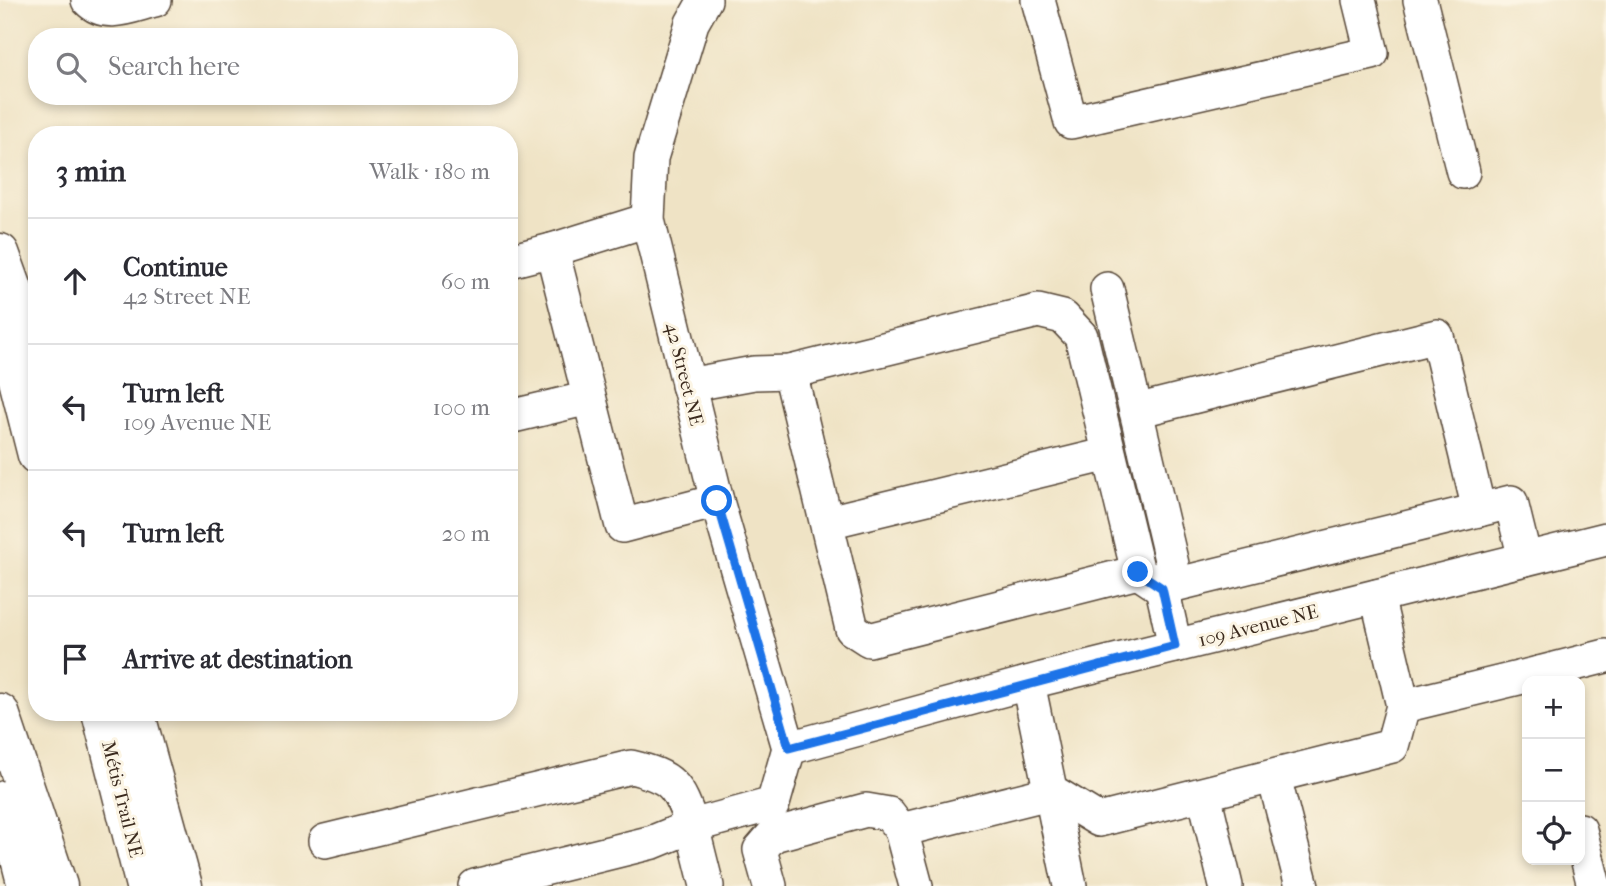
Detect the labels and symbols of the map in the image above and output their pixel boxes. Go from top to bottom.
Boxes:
street label: 42 Street NE [661,320,708,428]
route start [701,485,732,516]
route end [1122,556,1153,587]
street label: 109 Avenue NE [1196,600,1321,651]
street label: Métis Trail NE [97,739,147,860]

